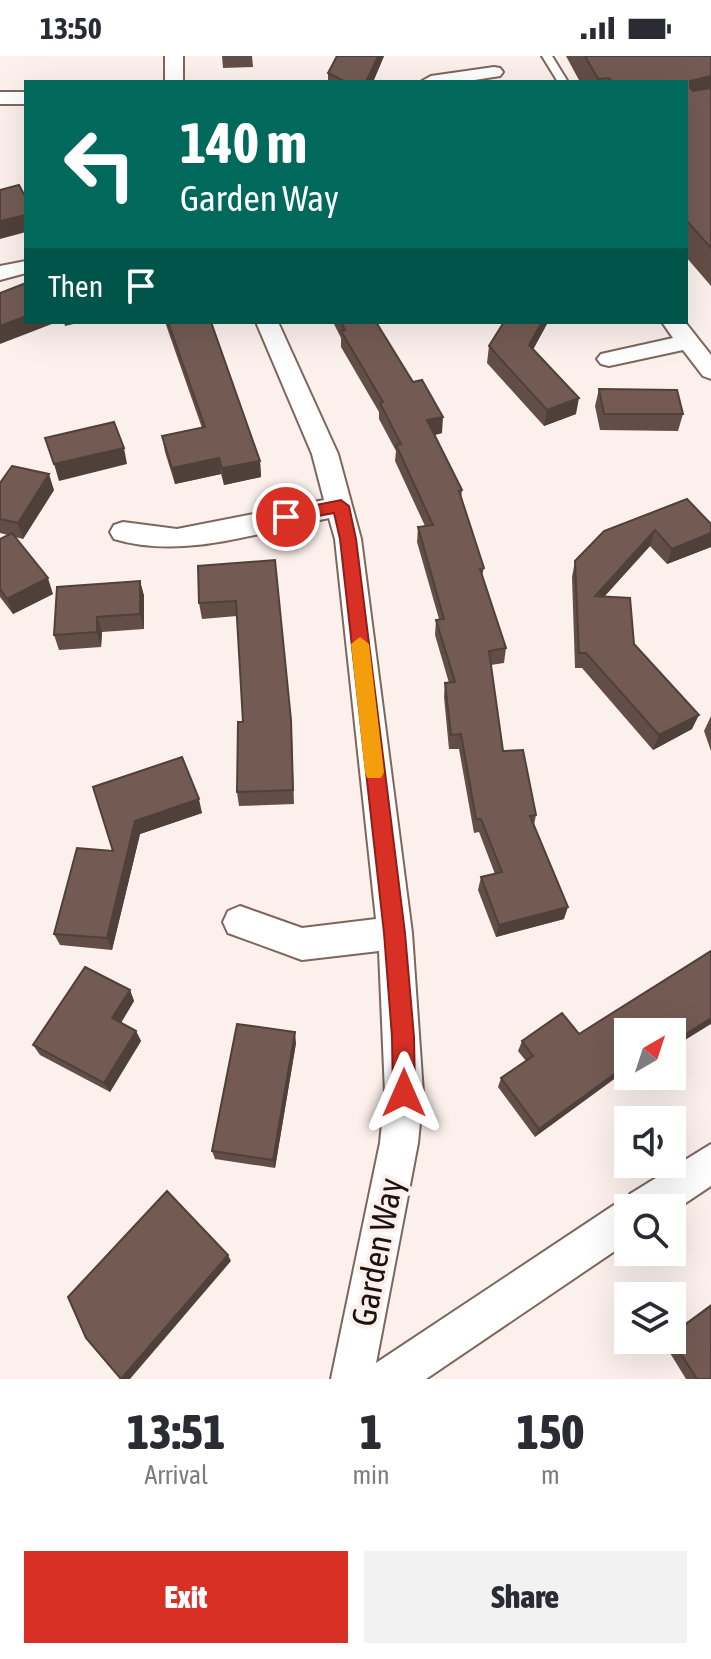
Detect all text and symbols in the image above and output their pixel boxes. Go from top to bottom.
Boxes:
text: 13:50 [40,11,102,45]
text: 140 m [180,111,307,175]
icon: left [48,112,152,216]
text: Garden Way [180,177,339,219]
icon: arrive [119,264,163,308]
text: Then [48,269,103,303]
pin [252,483,320,551]
icon: arrive [264,495,308,539]
north arrow [614,1018,686,1090]
map controls [614,1018,686,1354]
position arrow [362,1051,446,1135]
button: sound [614,1106,686,1178]
street label: Garden Way [343,1175,410,1329]
button: search [614,1194,686,1266]
button: layers [614,1282,686,1354]
text: 13:51 [127,1404,226,1459]
text: 1 [360,1404,382,1459]
text: 150 [517,1404,584,1459]
text: Arrival [144,1460,208,1490]
text: min [352,1460,390,1490]
text: m [541,1460,560,1490]
button: Exit [24,1551,348,1643]
button: Share [364,1551,687,1643]

